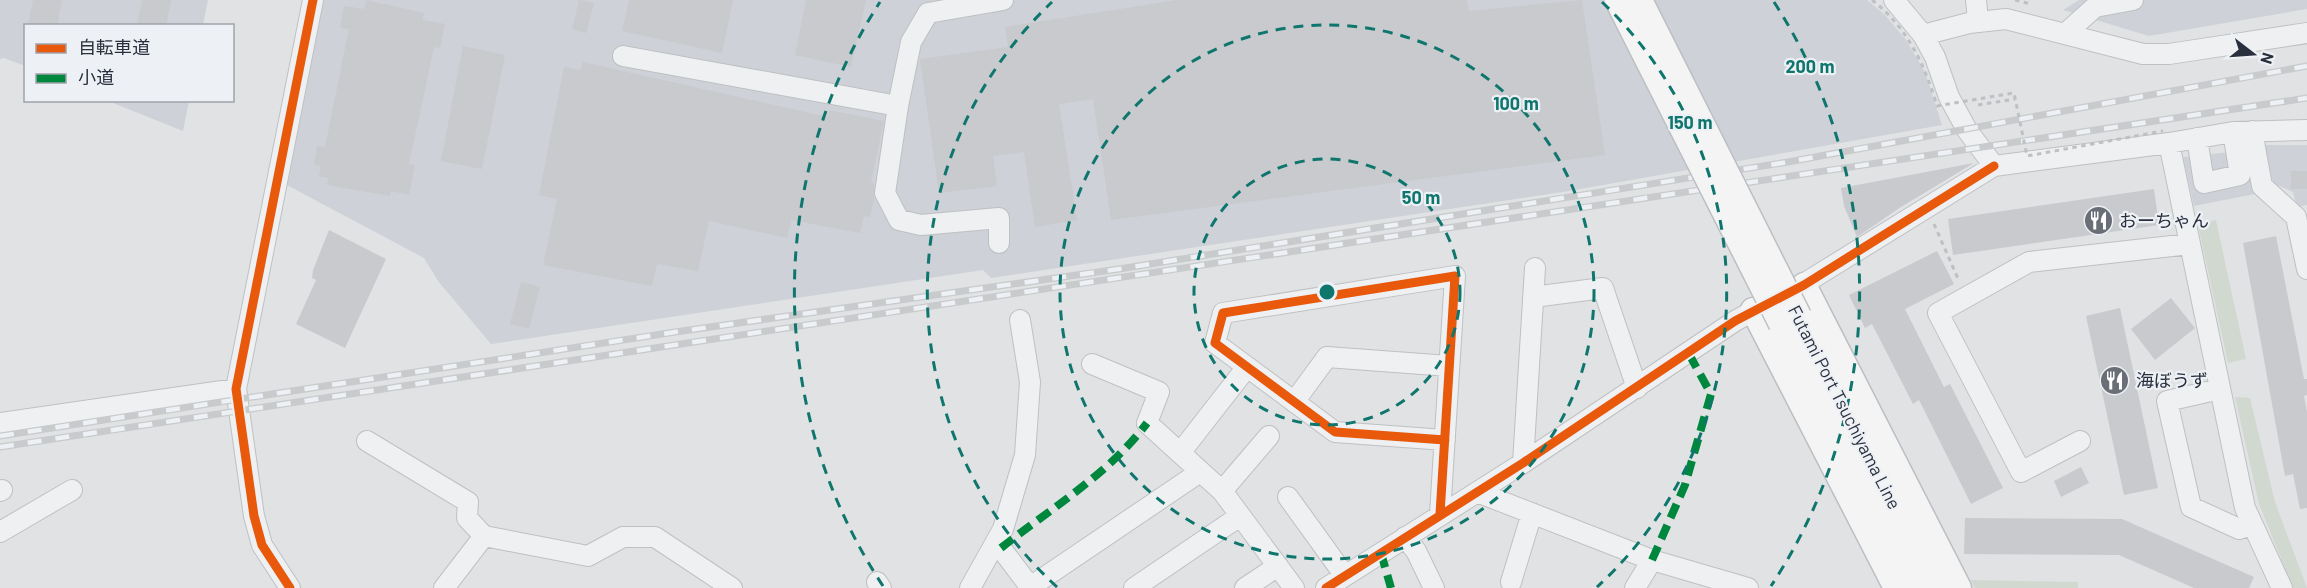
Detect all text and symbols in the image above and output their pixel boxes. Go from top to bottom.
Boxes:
legend [24,24,234,102]
north arrow [2223,24,2283,84]
text: 自転車道 [78,36,150,58]
text: N [2257,51,2278,66]
text: 200 m [1785,55,1835,77]
text: 小道 [78,66,114,88]
text: 100 m [1493,92,1539,114]
text: 150 m [1668,111,1712,133]
text: 50 m [1402,186,1440,208]
restaurant icon: おーちゃん [2082,204,2114,236]
place label: おーちゃん [2119,209,2209,231]
centre of rings [1317,282,1337,302]
street label: Futami Port Tsuchiyama Line [1784,301,1906,513]
restaurant icon: 海ぼうず [2099,364,2131,396]
place label: 海ぼうず [2136,369,2208,391]

